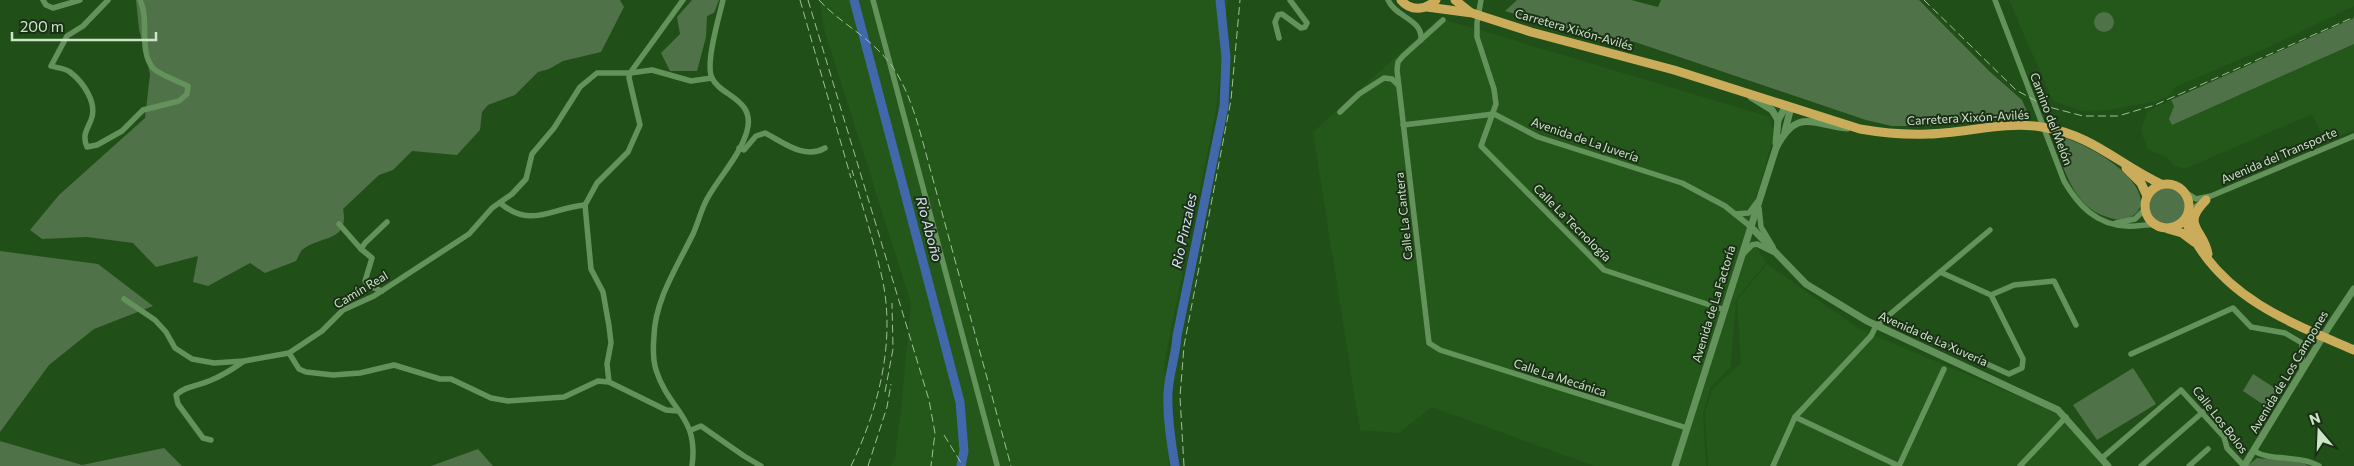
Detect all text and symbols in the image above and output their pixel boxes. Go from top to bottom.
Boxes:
street label: Carretera Xixón-Avilés [1513,5,1635,53]
scale bar [12,10,156,42]
text: 200 m [20,17,64,35]
street label: Camino del Melón [2028,70,2076,167]
street label: Carretera Xixón-Avilés [1906,107,2030,127]
street label: Avenida de La Juvería [1529,114,1641,165]
street label: Avenida del Transporte [2219,124,2339,186]
street label: Calle La Cantera [1391,172,1415,261]
street label: Calle La Tecnología [1531,181,1614,264]
water label: Rio Pinzales [1167,192,1200,270]
water label: Rio Aboño [913,194,946,263]
street label: Avenida de La Factoría [1689,244,1738,364]
street label: Camín Real [331,268,390,311]
street label: Avenida de La Xuvería [1877,308,1990,368]
street label: Avenida de Los Campones [2246,308,2330,435]
street label: Calle La Mecánica [1512,355,1608,399]
street label: Calle Los Bolos [2190,383,2251,456]
north arrow [2294,406,2344,456]
text: N [2307,408,2322,428]

